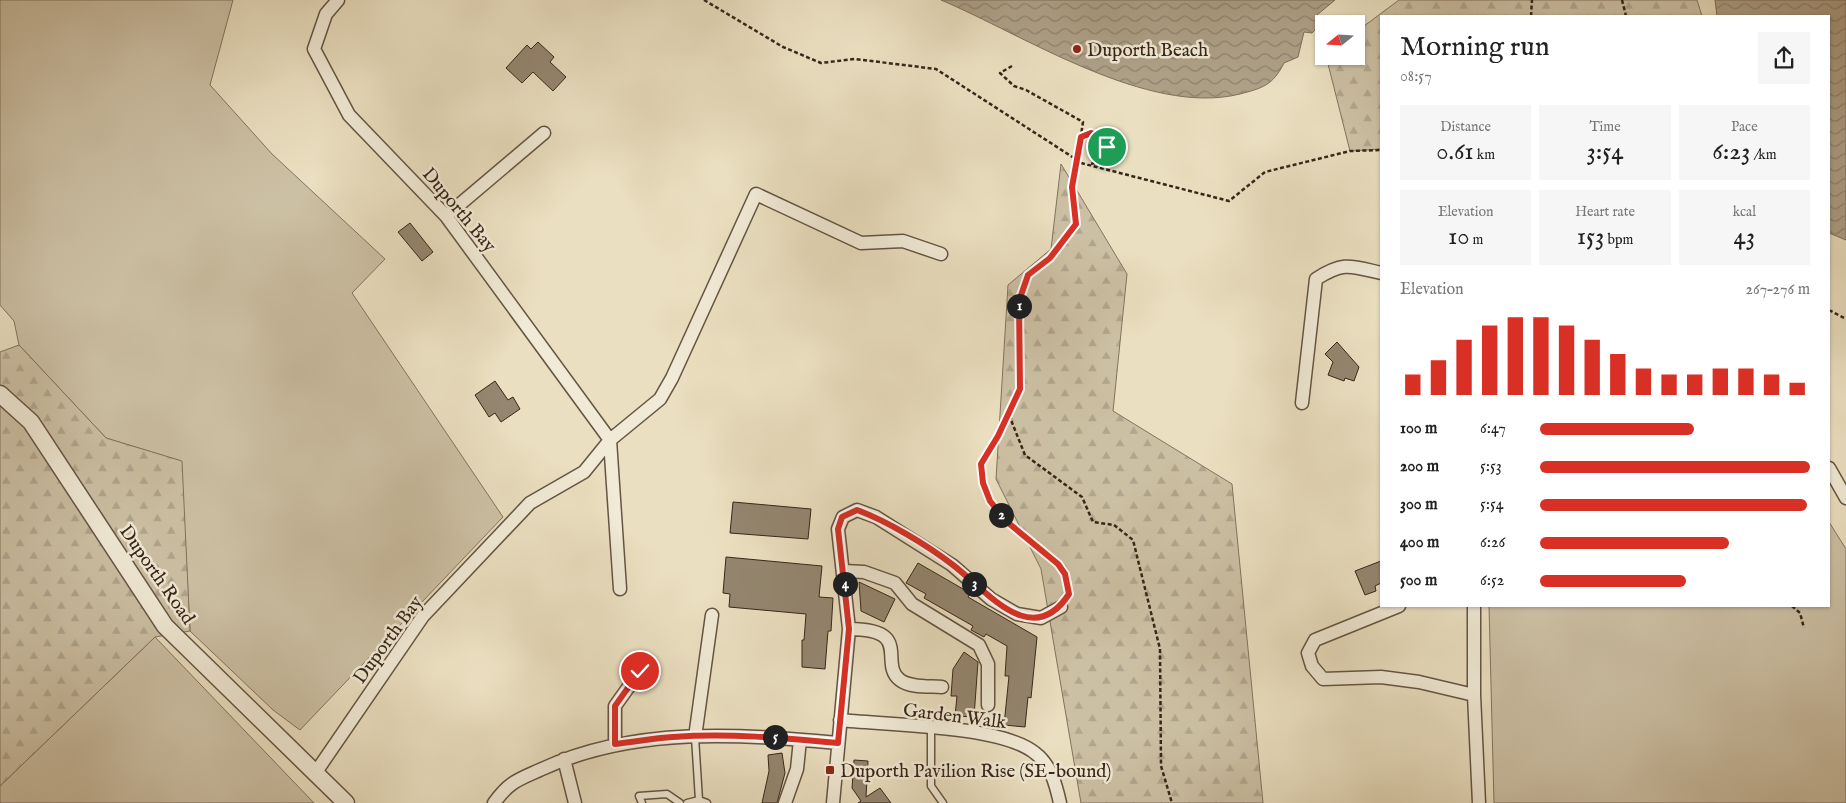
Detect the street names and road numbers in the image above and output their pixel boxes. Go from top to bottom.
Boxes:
street label: Duporth Bay [416,163,501,258]
street label: Duporth Road [113,521,200,630]
street label: Duporth Bay [349,591,429,689]
street label: Garden Walk [902,699,1009,735]

